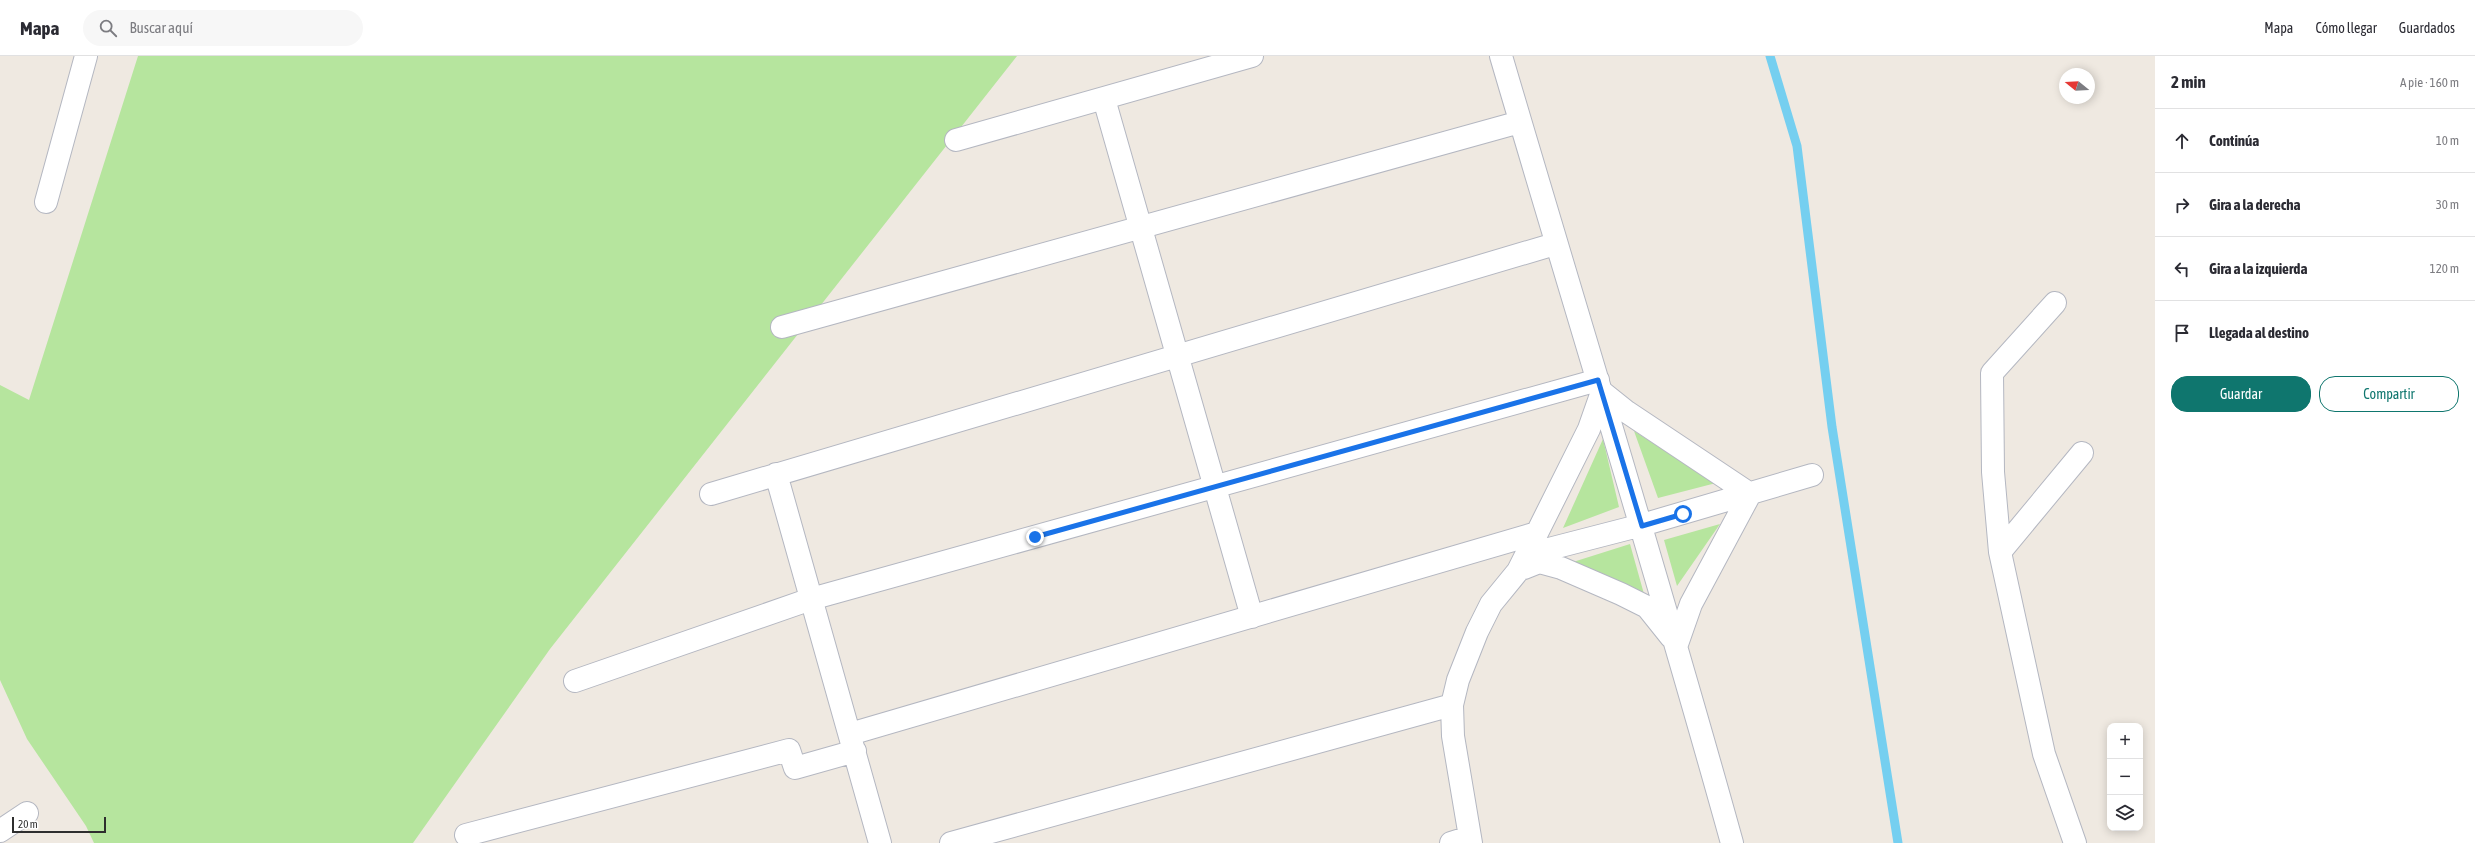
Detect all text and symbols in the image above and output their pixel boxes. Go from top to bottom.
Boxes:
search box [83,10,363,46]
text: Mapa [20,17,59,39]
icon: search [97,17,119,39]
text: Buscar aquí [129,19,193,36]
text: Mapa [2264,20,2293,36]
text: Cómo llegar [2315,20,2377,36]
text: Guardados [2399,20,2455,36]
north arrow [2059,68,2095,104]
text: 2 min [2171,72,2206,92]
text: A pie · 160 m [2400,75,2459,90]
icon: ahead [2171,130,2193,152]
text: Continúa [2209,132,2259,149]
text: 10 m [2436,133,2459,148]
icon: right [2171,194,2193,216]
text: Gira a la derecha [2209,196,2300,213]
text: 30 m [2436,197,2459,212]
icon: left [2171,258,2193,280]
text: Gira a la izquierda [2209,260,2307,277]
text: 120 m [2430,261,2459,276]
icon: arrive [2171,322,2193,344]
text: Llegada al destino [2209,324,2309,341]
button: Guardar [2171,376,2311,412]
button: Compartir [2319,376,2459,412]
route start [1674,505,1692,523]
route end [1026,528,1044,546]
map controls [2107,723,2143,831]
button: + [2107,723,2143,759]
button: − [2107,759,2143,795]
button: layers [2107,795,2143,831]
scale bar [12,815,106,834]
text: 20 m [18,818,38,830]

